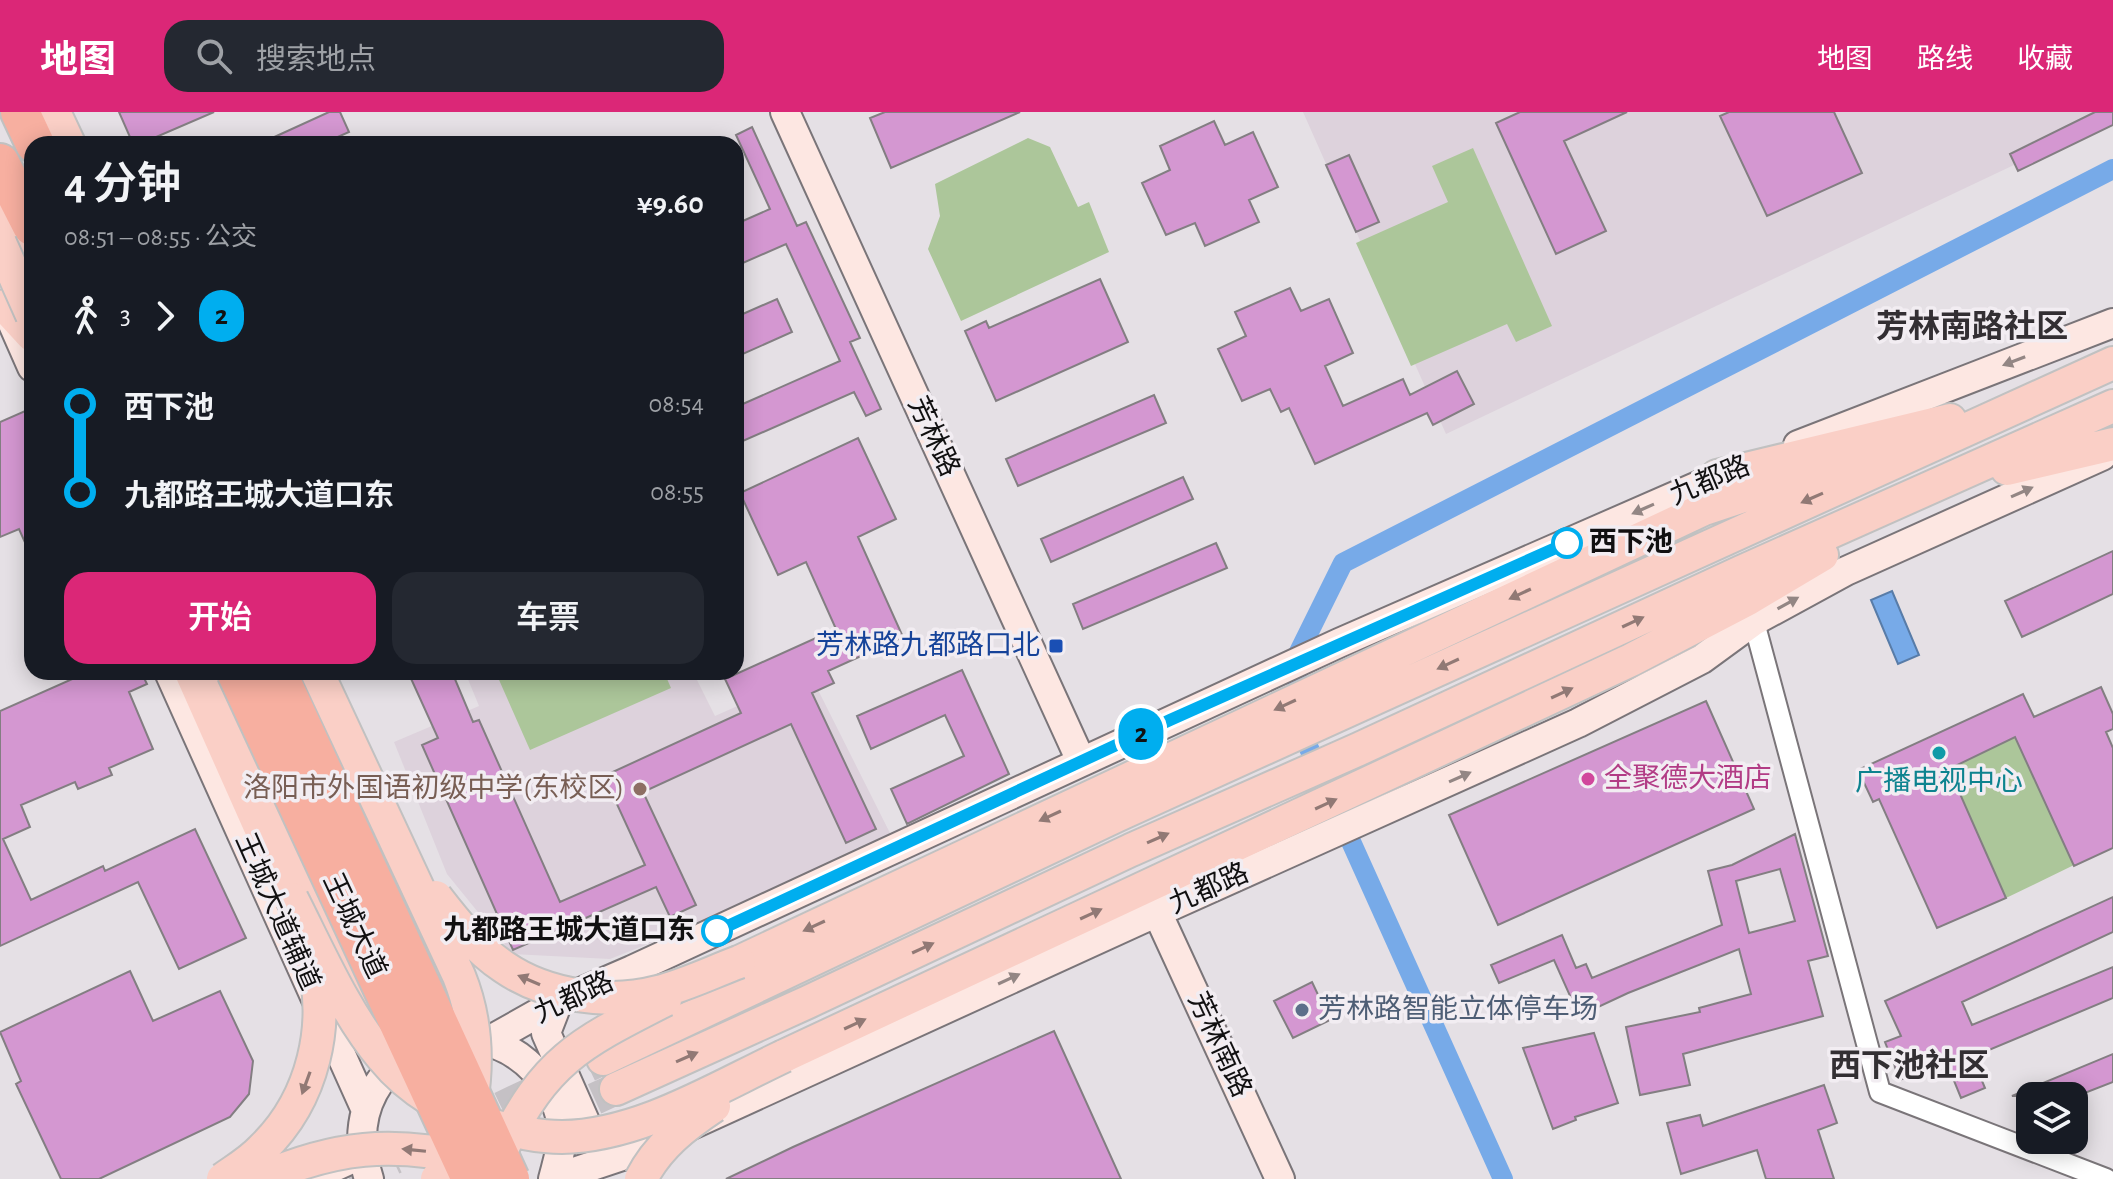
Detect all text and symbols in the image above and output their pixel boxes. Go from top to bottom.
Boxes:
search box [164,20,724,92]
icon: search [192,34,236,78]
text: 地图 [40,42,116,80]
text: 搜索地点 [256,45,376,75]
text: 地图 [1817,46,1873,74]
text: 路线 [1917,46,1973,74]
text: 收藏 [2017,46,2073,74]
text: 4 分钟 [64,163,181,207]
text: ¥9.60 [637,189,704,219]
text: 08:51 – 08:55 · 公交 [64,224,257,250]
icon: walk [64,294,108,338]
icon: forward [143,294,187,338]
text: 2 [215,302,228,330]
text: 3 [120,303,131,329]
district label: 芳林南路社区 [1876,309,2068,343]
one-way arrow [2002,355,2026,368]
text: 08:54 [649,391,704,417]
street label: 芳林路 [903,392,965,481]
text: 西下池 [124,393,214,423]
street label: 九都路 [1665,450,1754,510]
text: 08:55 [650,479,704,505]
text: 九都路王城大道口东 [124,481,394,511]
one-way arrow [2011,485,2034,499]
one-way arrow [1800,491,1824,505]
one-way arrow [1631,503,1654,516]
place label: 西下池 [1589,527,1673,557]
marker: 西下池 [1552,528,1582,558]
button: 开始 [64,572,376,664]
button: 车票 [392,572,704,664]
one-way arrow [1508,587,1532,601]
one-way arrow [1776,596,1799,610]
one-way arrow [1622,615,1645,629]
place label: 芳林路九都路口北 [816,630,1040,660]
marker: 芳林路九都路口北 [1047,637,1065,655]
one-way arrow [1436,657,1460,671]
one-way arrow [1550,686,1573,700]
one-way arrow [1273,698,1297,712]
line badge: 2 [1115,708,1167,760]
text: 2 [1134,720,1148,748]
marker: 广播电视中心 [1930,744,1948,762]
place label: 全聚德大酒店 [1604,763,1772,793]
place label: 广播电视中心 [1855,766,2023,796]
one-way arrow [1448,770,1471,784]
marker: 全聚德大酒店 [1579,770,1597,788]
place label: 洛阳市外国语初级中学(东校区) [243,773,624,803]
marker: 洛阳市外国语初级中学(东校区) [631,780,649,798]
one-way arrow [1315,797,1338,811]
one-way arrow [1038,809,1061,823]
street label: 王城大道辅道 [230,829,326,994]
one-way arrow [1146,831,1170,844]
street label: 九都路 [1164,857,1253,919]
street label: 王城大道 [318,868,392,983]
one-way arrow [1079,907,1103,921]
place label: 九都路王城大道口东 [443,914,695,945]
marker: 九都路王城大道口东 [702,916,732,946]
one-way arrow [803,919,826,933]
one-way arrow [911,941,934,955]
street label: 九都路 [529,966,618,1028]
one-way arrow [998,972,1021,986]
one-way arrow [517,973,541,986]
street label: 芳林南路 [1183,987,1257,1102]
place label: 芳林路智能立体停车场 [1318,994,1598,1024]
marker: 芳林路智能立体停车场 [1293,1001,1311,1019]
one-way arrow [843,1017,867,1030]
district label: 西下池社区 [1829,1048,1989,1082]
one-way arrow [675,1050,698,1064]
one-way arrow [299,1071,312,1095]
map controls [2016,1082,2088,1154]
button: layers [2016,1082,2088,1154]
one-way arrow [401,1143,426,1156]

